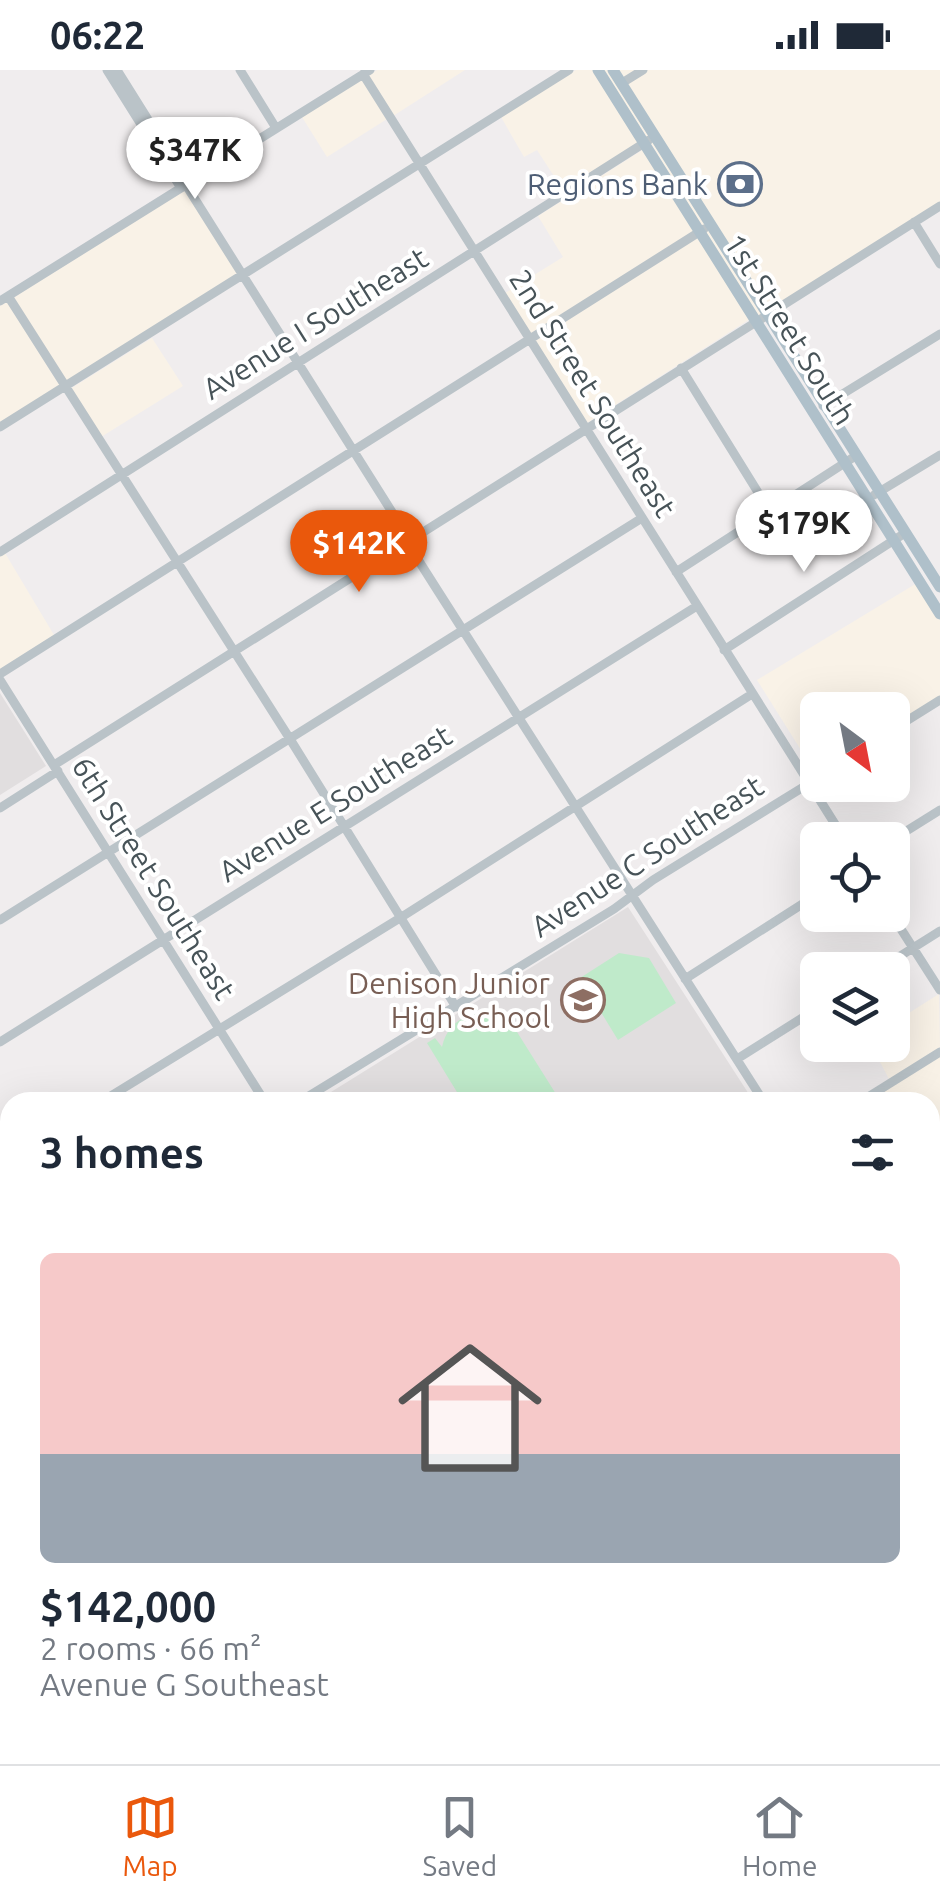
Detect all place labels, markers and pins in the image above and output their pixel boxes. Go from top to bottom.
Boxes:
pin: $347K [125,117,265,202]
bank icon: Regions Bank [717,161,763,207]
place label: Regions Bank [527,167,708,201]
pin: $179K [734,490,874,575]
pin: $142K [289,510,429,595]
place label: Denison Junior High School [348,966,551,1034]
school or university icon: Denison Junior High School [560,977,606,1023]

